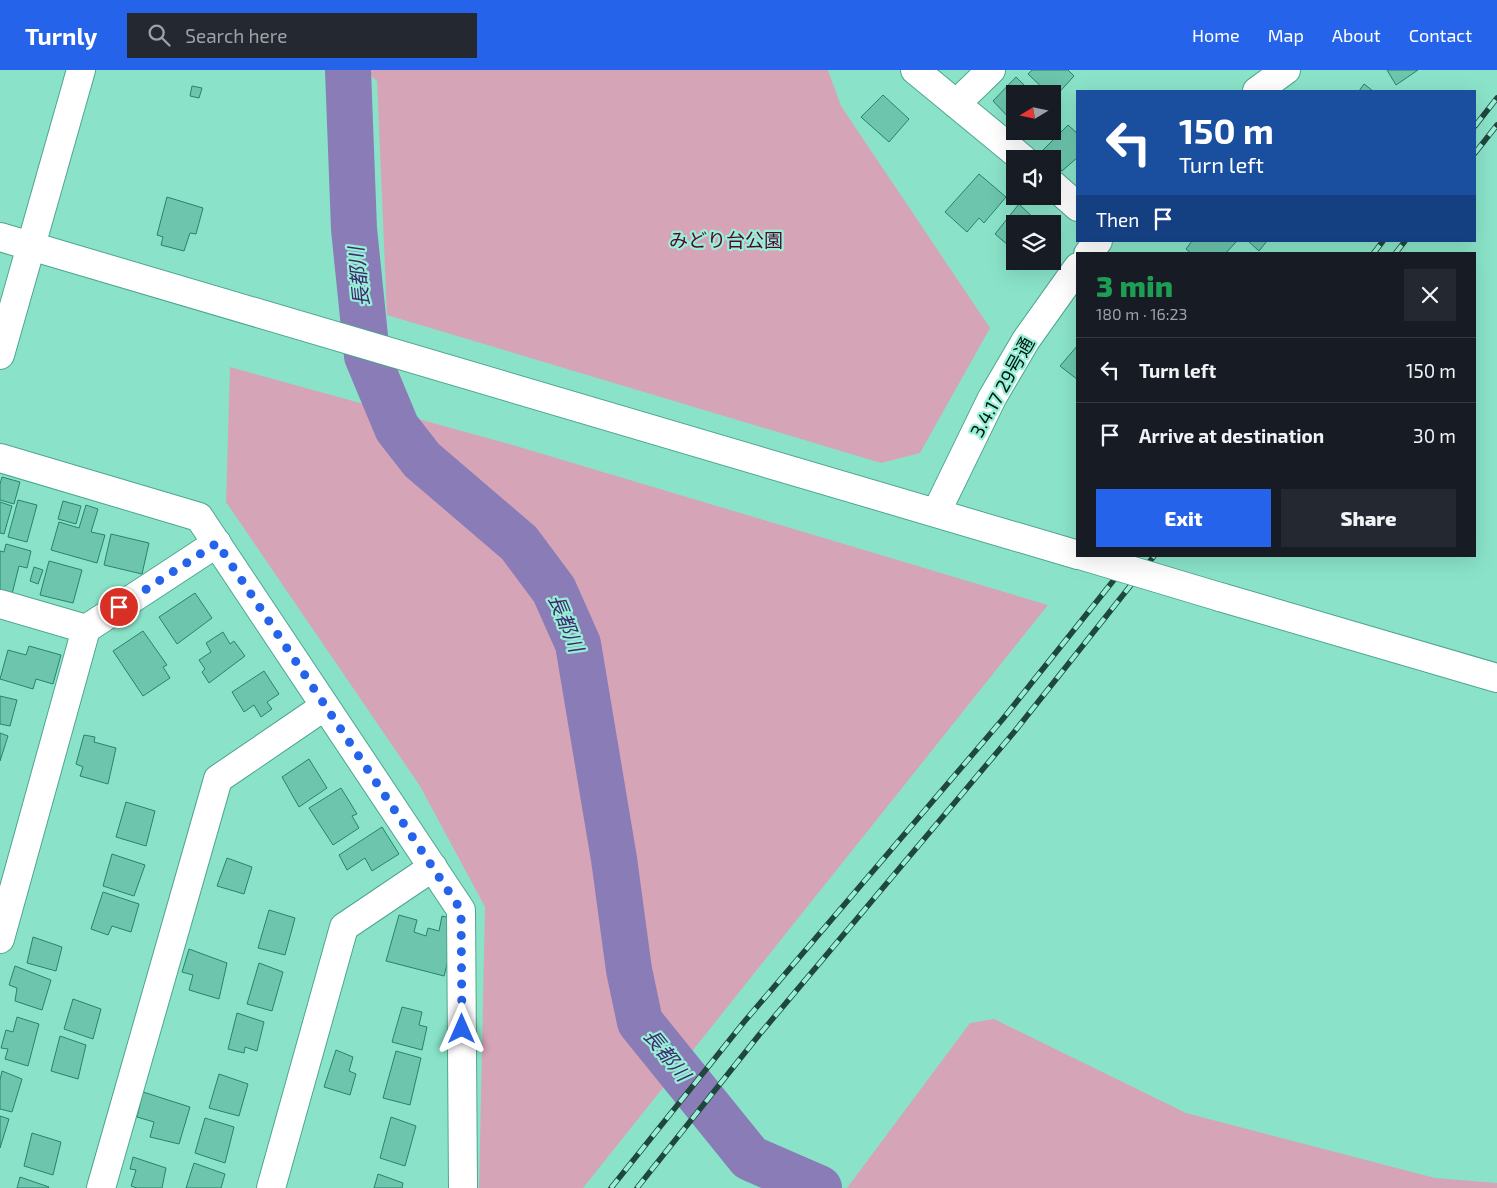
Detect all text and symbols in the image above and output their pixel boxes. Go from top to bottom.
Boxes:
search box [127,13,477,58]
text: Turnly [25,21,97,50]
icon: search [145,21,173,49]
text: Search here [185,24,287,47]
text: Home [1192,24,1240,46]
text: Map [1268,24,1304,46]
text: About [1332,24,1381,46]
text: Contact [1409,24,1472,46]
north arrow [1006,85,1061,140]
map controls [1006,85,1061,270]
text: 150 m [1179,109,1274,151]
icon: left [1096,110,1161,175]
button: sound [1006,150,1061,205]
text: Turn left [1179,151,1264,177]
icon: arrive [1149,205,1177,233]
text: Then [1096,208,1139,231]
button: layers [1006,215,1061,270]
park label: みどり台公園 [669,228,783,251]
water label: 長都川 [343,244,373,308]
text: 3 min [1096,267,1173,303]
button: close [1404,269,1456,321]
text: 180 m · 16:23 [1096,304,1187,323]
street label: 3.4.17 29号通 [965,333,1039,441]
icon: left [1096,356,1124,384]
text: Turn left [1139,359,1216,382]
text: 150 m [1406,359,1456,382]
icon: arrive [1096,421,1124,449]
text: Arrive at destination [1139,424,1324,447]
text: 30 m [1413,424,1456,447]
button: Exit [1096,489,1271,547]
button: Share [1281,489,1456,547]
pin [98,586,140,628]
water label: 長都川 [545,590,590,657]
icon: arrive [105,593,133,621]
position arrow [435,1002,487,1054]
water label: 長都川 [640,1024,697,1087]

